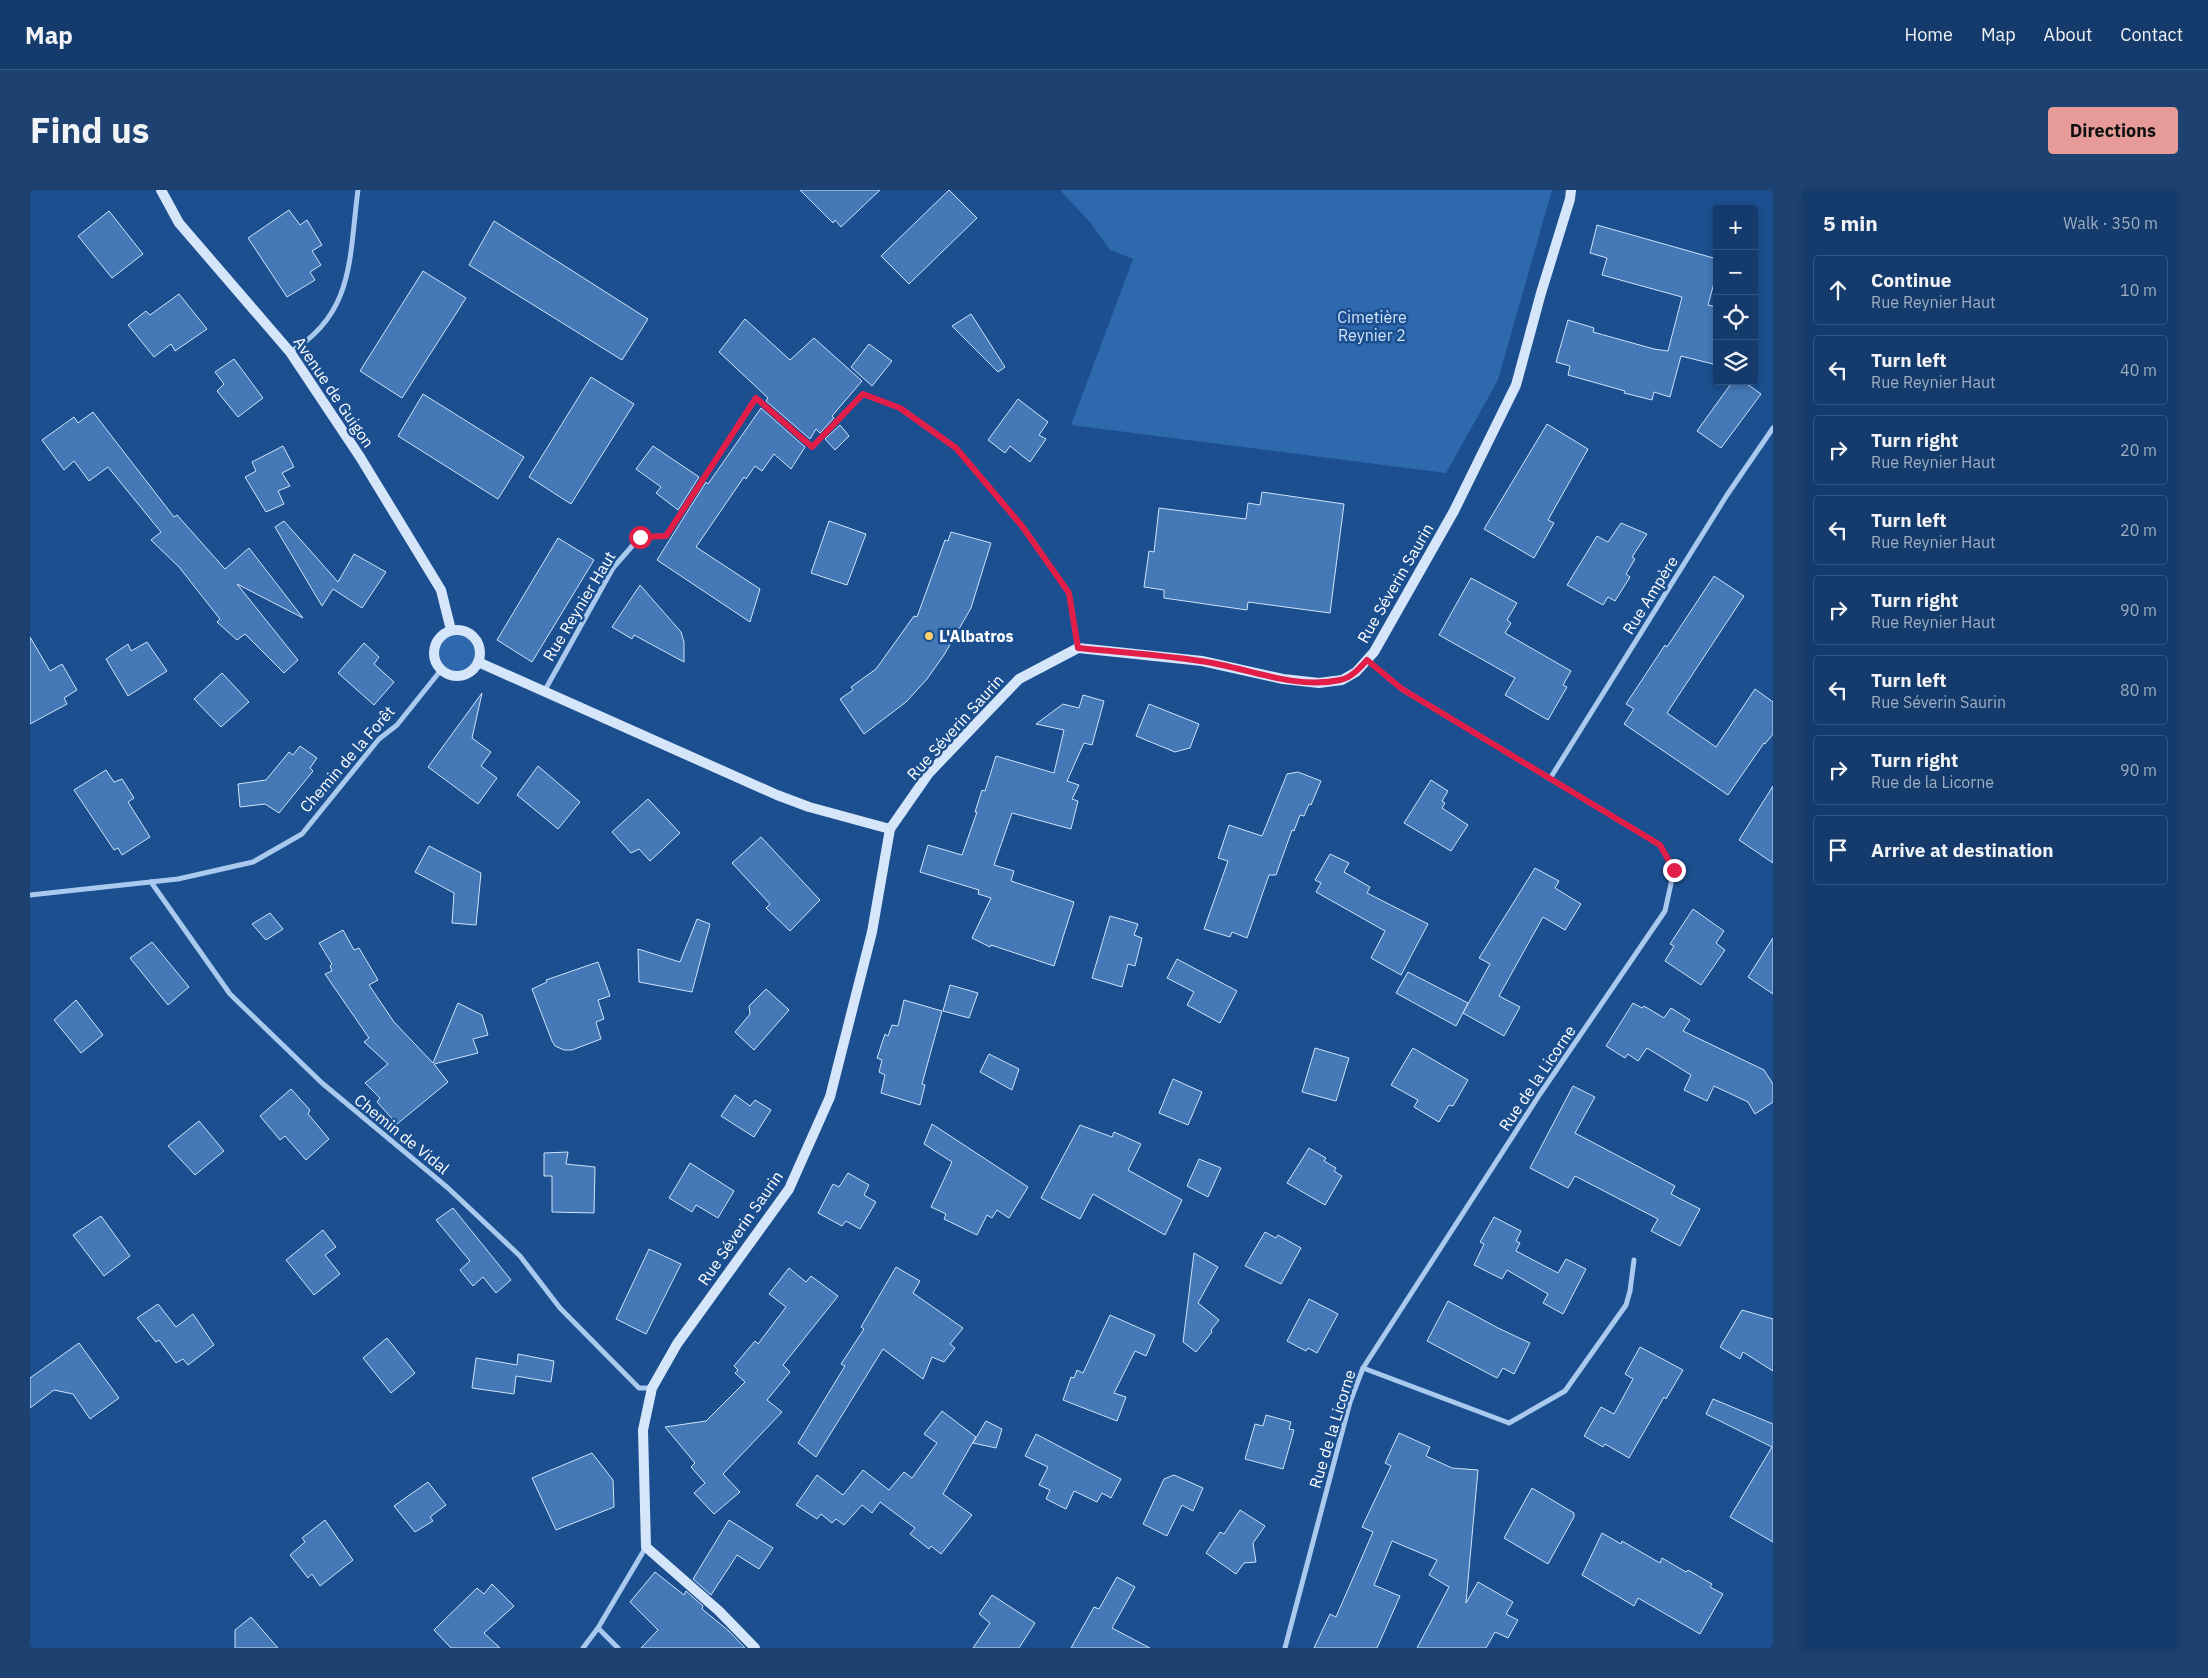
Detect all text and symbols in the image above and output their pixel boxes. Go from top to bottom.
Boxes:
text: Map [25,19,73,51]
text: Home [1905,23,1953,46]
text: Map [1981,23,2016,46]
text: About [2044,23,2092,46]
text: Contact [2120,23,2183,46]
text: Find us [30,107,149,153]
button: Directions [2048,107,2178,154]
map controls [1713,205,1758,385]
button: + [1713,205,1758,250]
text: 5 min [1823,209,1878,237]
text: Walk · 350 m [2063,213,2158,233]
button: − [1713,250,1758,295]
text: Continue [1871,268,1951,292]
icon: ahead [1824,276,1852,304]
text: 10 m [2120,280,2157,300]
text: Rue Reynier Haut [1871,292,1996,312]
button: locate [1713,295,1758,340]
park label: Cimetière Reynier 2 [1337,307,1407,345]
street label: Avenue de Guigon [289,333,379,451]
button: layers [1713,340,1758,385]
text: Turn left [1871,348,1947,372]
icon: left [1824,356,1852,384]
text: 40 m [2120,360,2157,380]
text: Rue Reynier Haut [1871,372,1996,392]
text: Turn right [1871,428,1958,452]
icon: right [1824,436,1852,464]
text: 20 m [2120,440,2157,460]
text: Rue Reynier Haut [1871,452,1996,472]
text: Turn left [1871,508,1947,532]
icon: left [1824,516,1852,544]
street label: Rue Séverin Saurin [1353,520,1437,646]
text: 20 m [2120,520,2157,540]
route start [629,526,652,549]
text: Rue Reynier Haut [1871,532,1996,552]
street label: Rue Reynier Haut [538,547,620,665]
street label: Rue Ampère [1618,552,1682,638]
text: Turn right [1871,588,1958,612]
icon: right [1824,596,1852,624]
text: 90 m [2120,600,2157,620]
text: Rue Reynier Haut [1871,612,1996,632]
place label: L'Albatros [939,626,1014,646]
marker: L'Albatros [923,630,935,642]
text: Turn left [1871,668,1947,692]
street label: Rue Séverin Saurin [902,670,1008,784]
icon: left [1824,676,1852,704]
text: 80 m [2120,680,2157,700]
text: Rue Séverin Saurin [1871,692,2006,712]
street label: Chemin de la Forêt [295,702,399,816]
text: Turn right [1871,748,1958,772]
icon: right [1824,756,1852,784]
text: 90 m [2120,760,2157,780]
text: Rue de la Licorne [1871,772,1994,792]
icon: arrive [1824,836,1852,864]
text: Arrive at destination [1871,838,2054,862]
route end [1663,859,1686,882]
street label: Rue de la Licorne [1494,1021,1580,1135]
street label: Chemin de Vidal [350,1090,454,1178]
street label: Rue Séverin Saurin [693,1167,787,1289]
street label: Rue de la Licorne [1304,1367,1360,1491]

